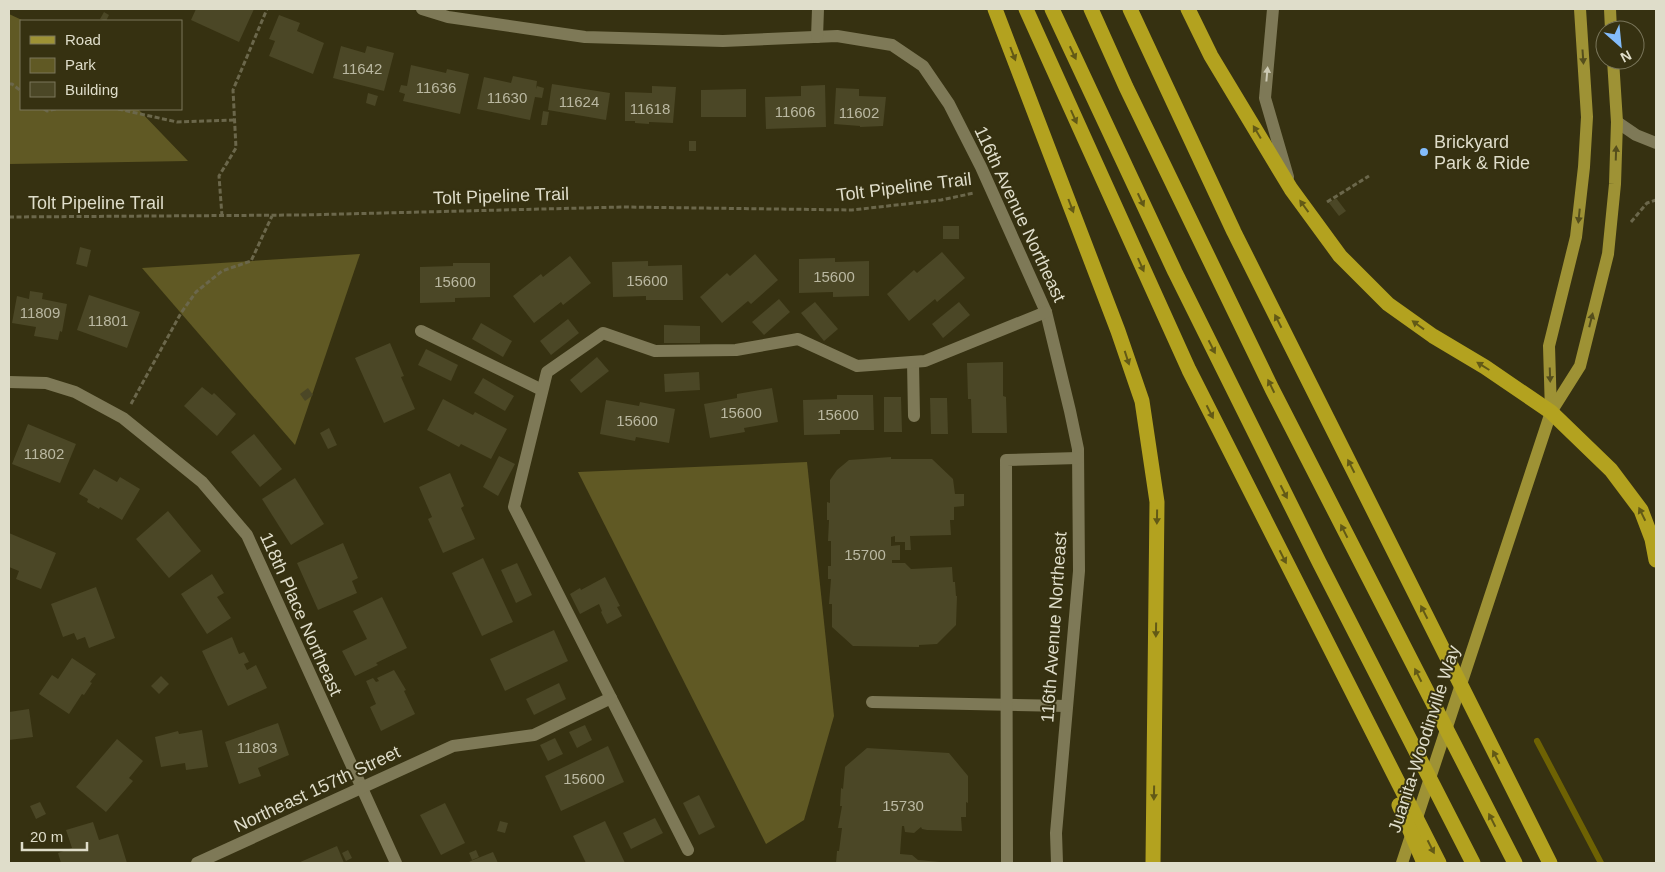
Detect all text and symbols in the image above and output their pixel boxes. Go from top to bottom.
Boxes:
legend [20,20,182,110]
north arrow [1595,20,1645,70]
text: Road [65,31,101,48]
one-way arrow [1069,46,1077,60]
one-way arrow [1009,47,1017,62]
text: N [1618,47,1634,66]
one-way arrow [1580,50,1588,66]
text: Park [65,56,96,73]
house number: 11642 [342,60,382,77]
one-way arrow [1263,65,1271,81]
house number: 11636 [416,79,456,96]
text: Building [65,81,118,98]
house number: 11630 [487,89,527,106]
house number: 11624 [559,93,599,110]
house number: 11618 [630,100,670,117]
house number: 11606 [775,103,815,120]
house number: 11602 [839,104,879,121]
one-way arrow [1071,110,1079,124]
street label: 116th Avenue Northeast [970,123,1070,305]
one-way arrow [1252,125,1261,139]
place label: Brickyard Park & Ride [1434,132,1530,173]
one-way arrow [1613,145,1621,161]
marker: Brickyard Park & Ride [1418,146,1430,158]
street label: Tolt Pipeline Trail [835,169,973,205]
street label: Tolt Pipeline Trail [433,184,569,208]
street label: Tolt Pipeline Trail [28,193,164,213]
one-way arrow [1138,193,1146,207]
one-way arrow [1067,199,1075,214]
one-way arrow [1299,199,1309,213]
one-way arrow [1575,208,1583,224]
one-way arrow [1138,258,1146,272]
house number: 15600 [813,268,855,285]
house number: 15600 [626,272,668,289]
house number: 15600 [434,273,476,290]
house number: 11809 [20,304,60,321]
house number: 11801 [88,312,128,329]
one-way arrow [1588,313,1596,328]
one-way arrow [1274,314,1282,328]
one-way arrow [1412,320,1425,331]
one-way arrow [1208,340,1216,354]
one-way arrow [1124,351,1132,366]
one-way arrow [1476,362,1489,371]
one-way arrow [1547,367,1555,383]
one-way arrow [1267,379,1275,393]
house number: 15600 [720,404,762,421]
one-way arrow [1206,405,1214,419]
house number: 15600 [817,406,859,423]
house number: 15600 [616,412,658,429]
house number: 11802 [24,445,64,462]
one-way arrow [1347,459,1355,474]
one-way arrow [1281,485,1289,499]
one-way arrow [1638,507,1646,521]
one-way arrow [1153,510,1161,526]
one-way arrow [1340,523,1348,538]
street label: 118th Place Northeast [256,529,346,699]
street label: 116th Avenue Northeast [1037,531,1071,723]
house number: 15700 [844,546,886,563]
one-way arrow [1279,550,1287,565]
one-way arrow [1420,605,1428,619]
one-way arrow [1152,622,1160,638]
street label: Juanita-Woodinville Way [1384,643,1464,835]
one-way arrow [1414,668,1422,683]
house number: 11803 [237,739,277,756]
street label: Northeast 157th Street [231,742,403,836]
one-way arrow [1492,750,1500,764]
house number: 15600 [563,770,605,787]
one-way arrow [1150,785,1158,801]
house number: 15730 [882,797,924,814]
one-way arrow [1488,813,1496,827]
scale bar [22,820,88,852]
text: 20 m [30,828,63,845]
one-way arrow [1427,840,1435,855]

